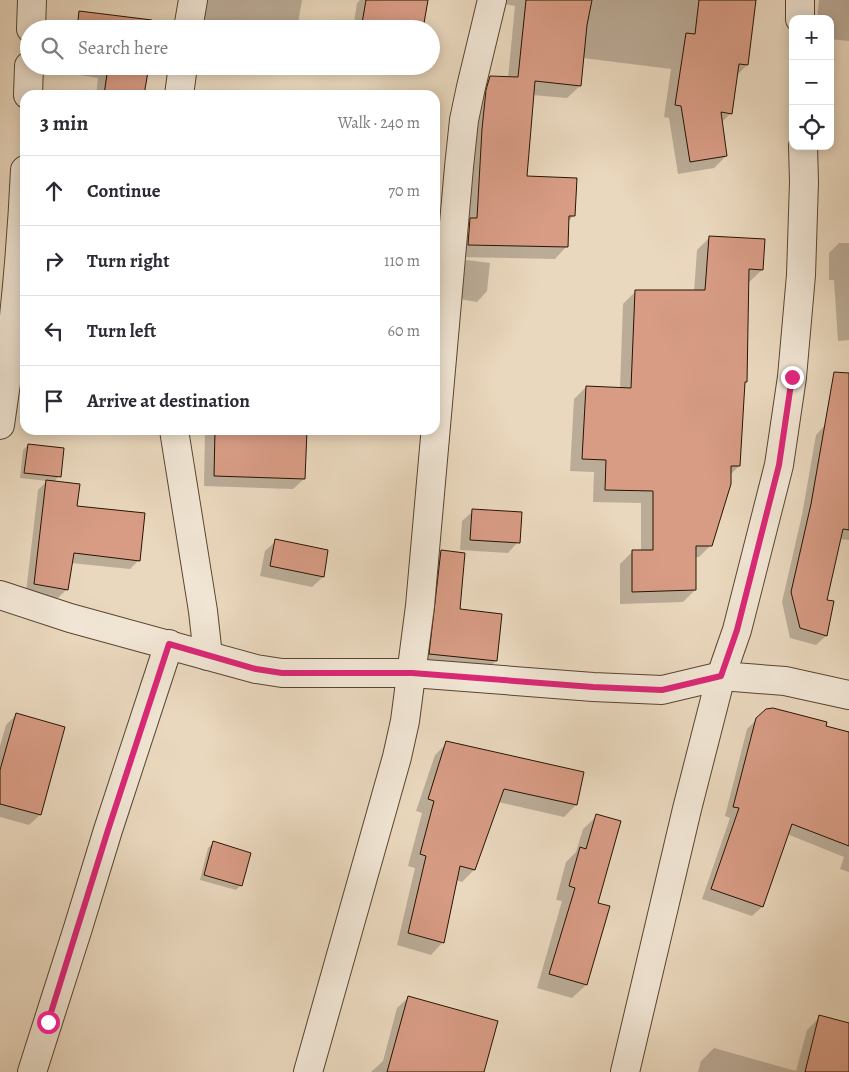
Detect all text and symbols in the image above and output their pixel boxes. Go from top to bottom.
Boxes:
map controls [789,15,834,150]
button: + [789,15,834,60]
search box [20,20,440,75]
icon: search [38,34,66,62]
text: Search here [78,35,168,61]
button: − [789,60,834,105]
button: locate [789,105,834,150]
text: 3 min [40,109,88,137]
text: Walk · 240 m [338,112,420,134]
icon: ahead [40,177,68,205]
text: Continue [87,178,161,204]
text: 70 m [388,180,420,202]
icon: right [40,247,68,275]
text: Turn right [87,248,169,274]
text: 110 m [384,250,420,272]
icon: left [40,317,68,345]
text: Turn left [87,318,156,344]
text: 60 m [388,320,420,342]
route end [781,366,804,389]
icon: arrive [40,387,68,415]
text: Arrive at destination [87,388,250,414]
route start [37,1011,60,1034]

